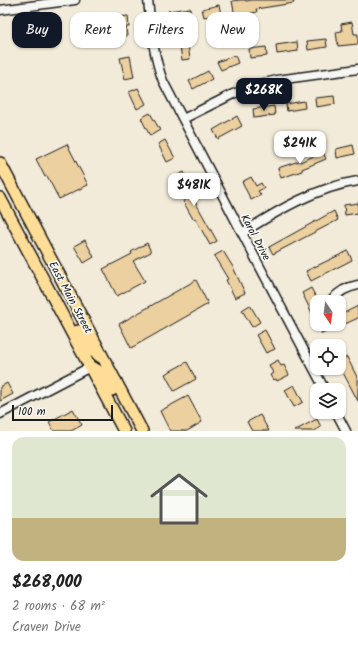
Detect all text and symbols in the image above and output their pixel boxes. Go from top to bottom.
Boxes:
chip: Buy [12,12,62,48]
chip: Rent [70,12,126,48]
chip: Filters [134,12,198,48]
chip: New [206,12,259,48]
pin: $268K [236,78,292,112]
text: $268K [245,80,283,101]
pin: $241K [272,131,328,165]
text: $241K [283,133,317,154]
pin: $481K [166,173,222,207]
text: $481K [177,175,211,196]
street label: Karol Drive [235,211,275,264]
street label: East Main Street [43,258,97,337]
north arrow [310,295,346,331]
map controls [310,295,346,419]
button: locate [310,339,346,375]
button: layers [310,383,346,419]
scale bar [12,403,113,422]
text: 100 m [18,403,46,421]
icon: home [143,463,215,535]
text: $268,000 [12,569,82,596]
text: 2 rooms · 68 m² [12,596,105,617]
text: Craven Drive [12,617,81,638]

